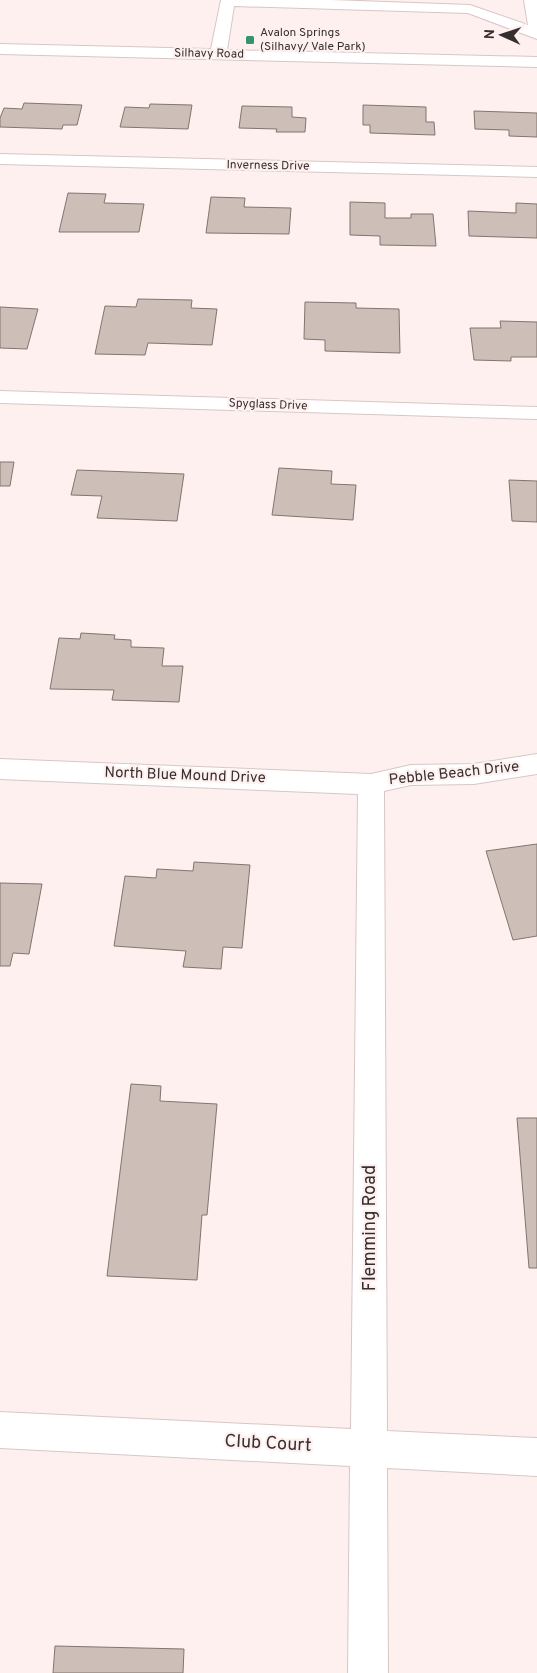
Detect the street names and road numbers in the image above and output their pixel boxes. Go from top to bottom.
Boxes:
street label: Silhavy Road [174,45,244,63]
street label: Inverness Drive [226,157,310,175]
street label: Spyglass Drive [228,396,308,414]
street label: Pebble Beach Drive [388,758,520,790]
street label: North Blue Mound Drive [104,764,266,788]
street label: Flemming Road [359,1165,382,1291]
street label: Club Court [224,1430,312,1458]

